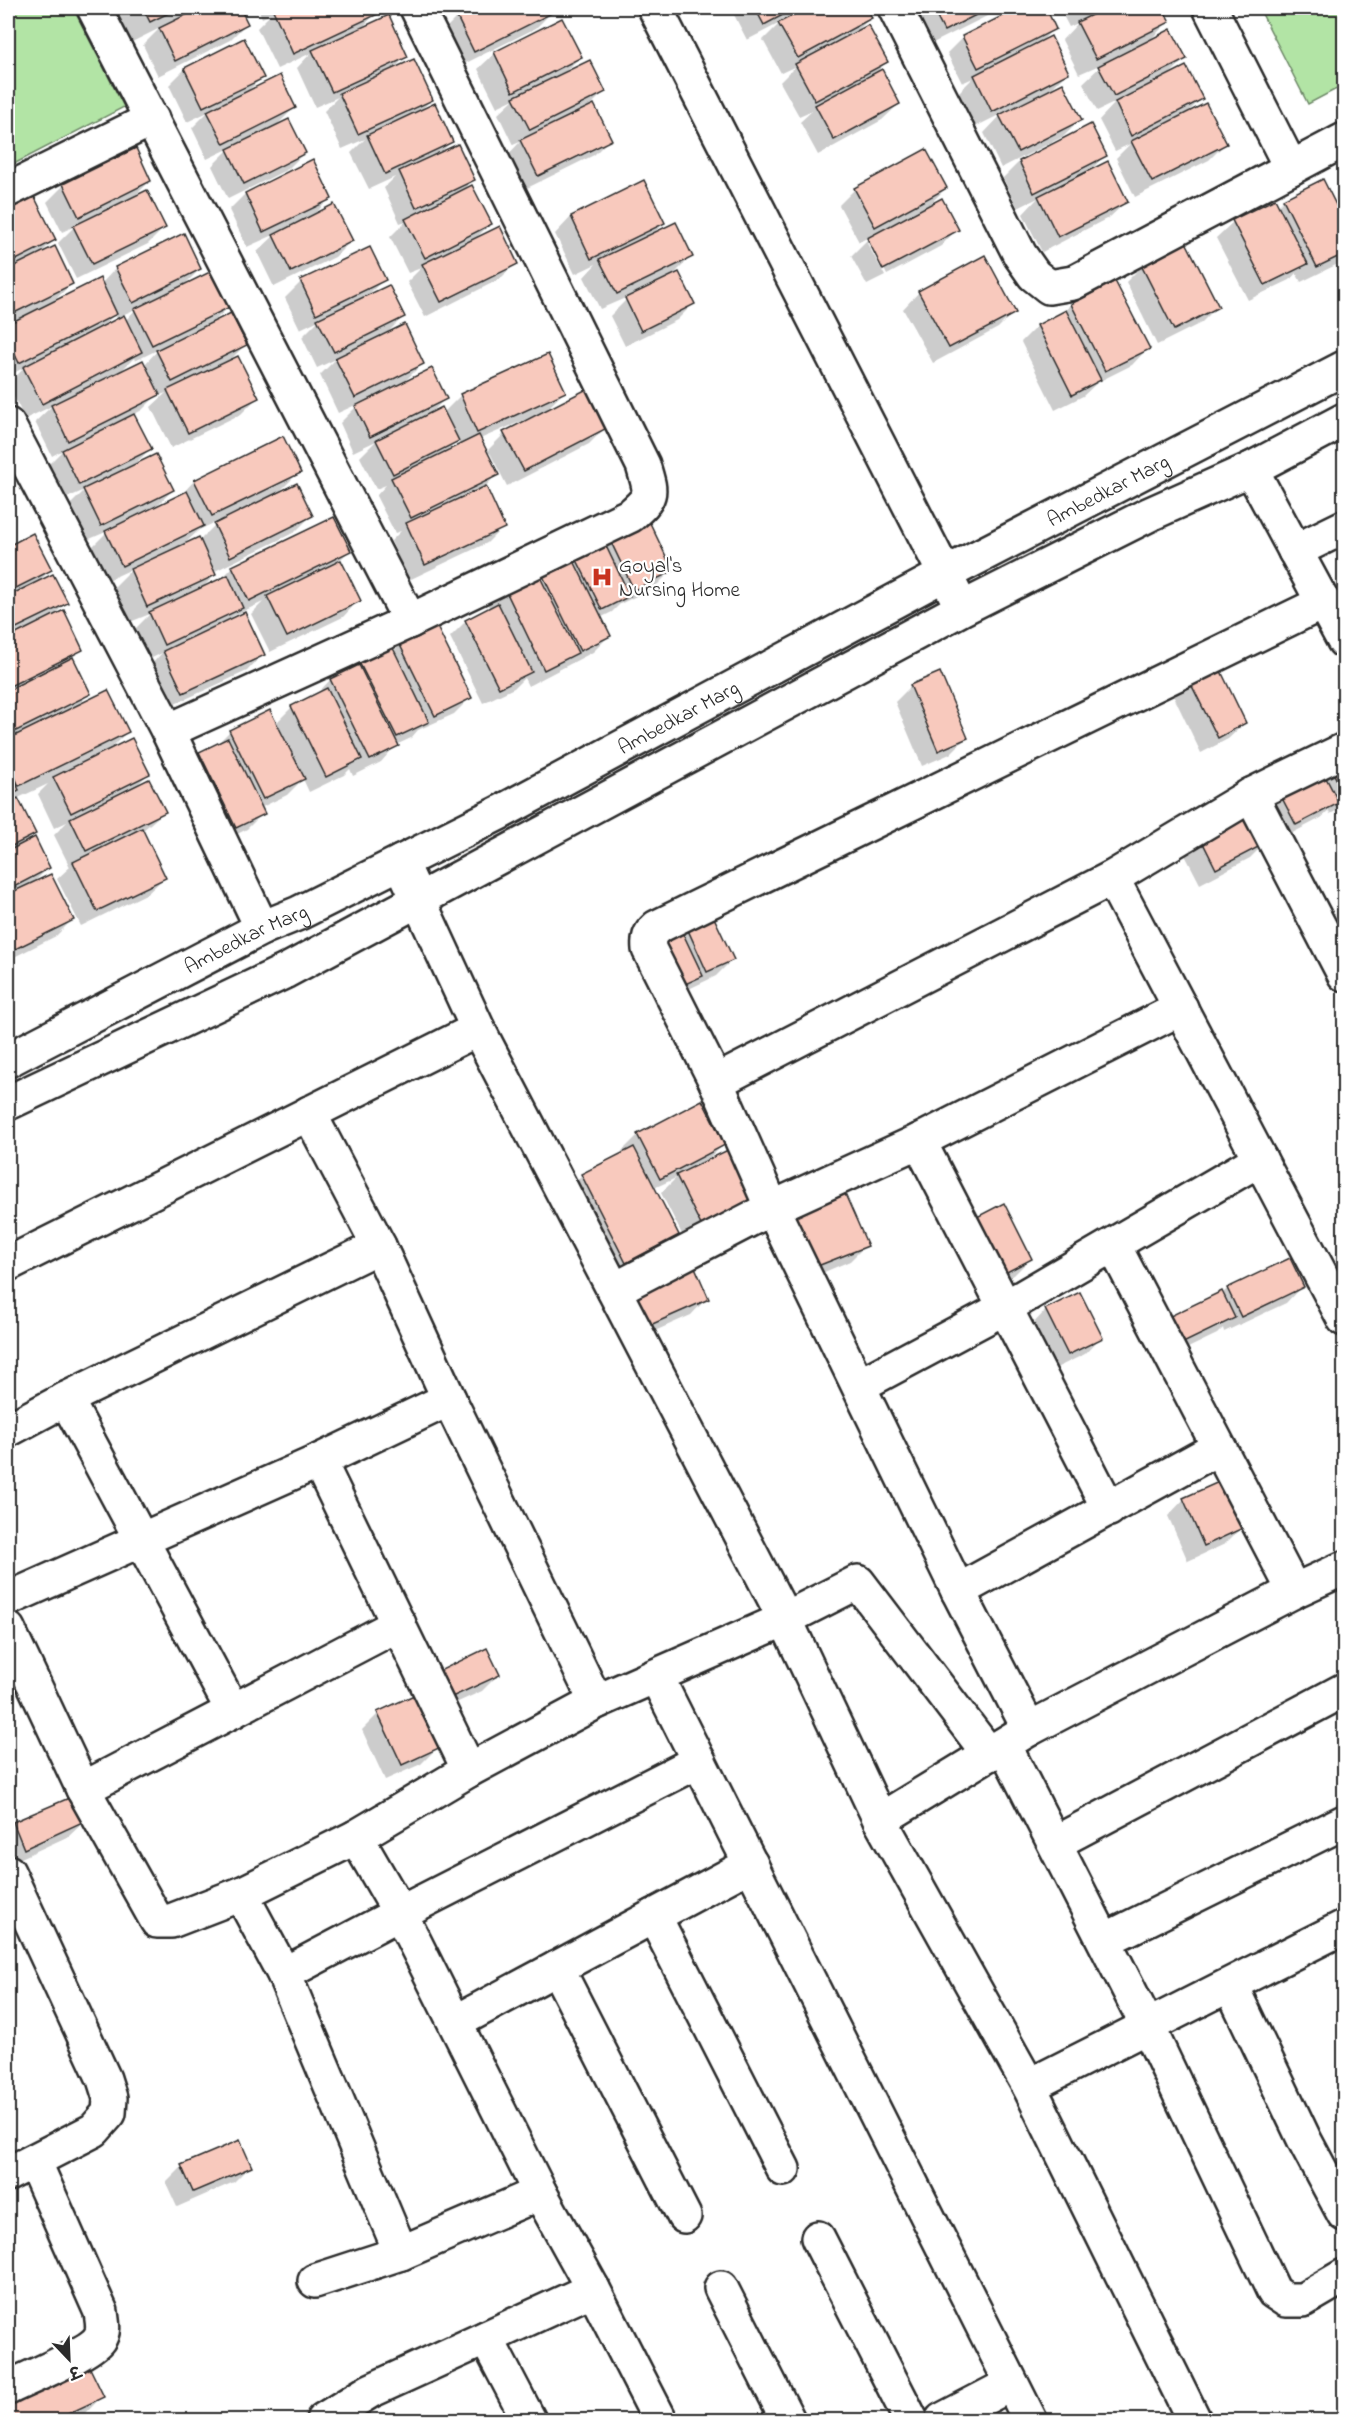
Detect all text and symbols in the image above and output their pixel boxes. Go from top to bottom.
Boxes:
street label: Ambedkar Marg [1042,448,1176,536]
place label: Goyal's Nursing Home [619,552,741,608]
hospital icon: Goyal's Nursing Home [590,565,614,589]
street label: Ambedkar Marg [613,674,746,764]
street label: Ambedkar Marg [179,898,314,983]
north arrow [39,2329,99,2389]
text: उ [63,2357,86,2385]

